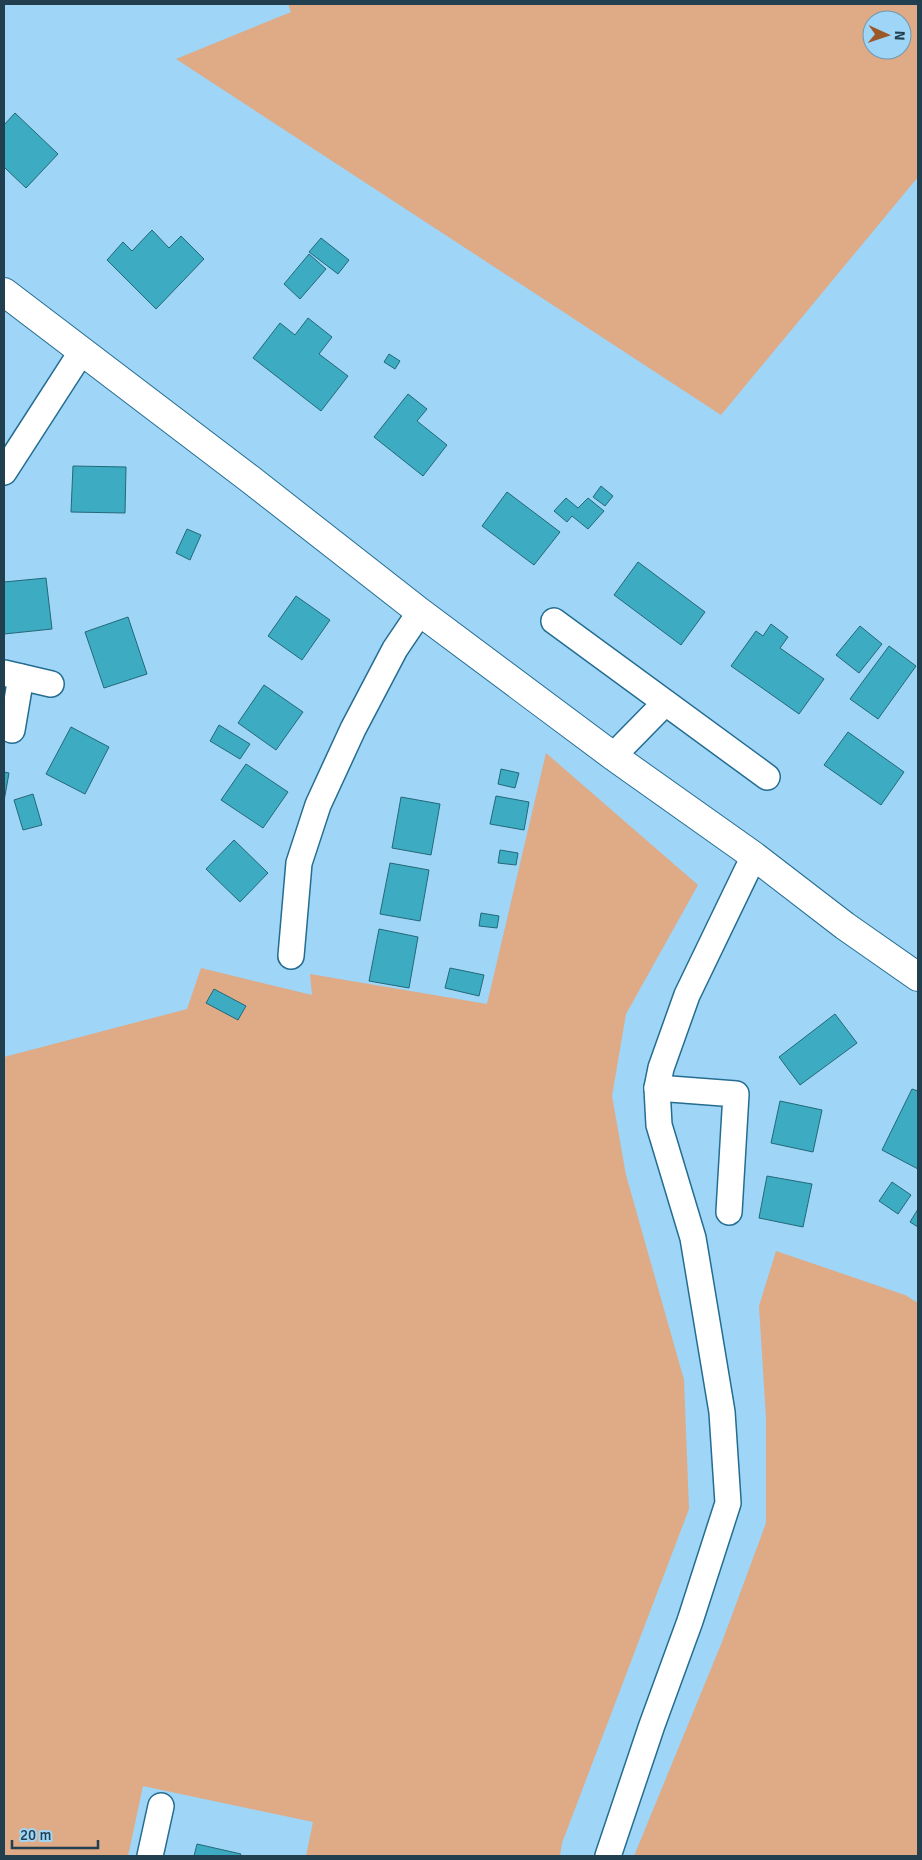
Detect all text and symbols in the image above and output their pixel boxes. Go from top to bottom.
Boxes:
north arrow [862,10,912,60]
text: N [891,30,908,41]
scale bar [12,1818,99,1850]
text: 20 m [20,1826,51,1844]

